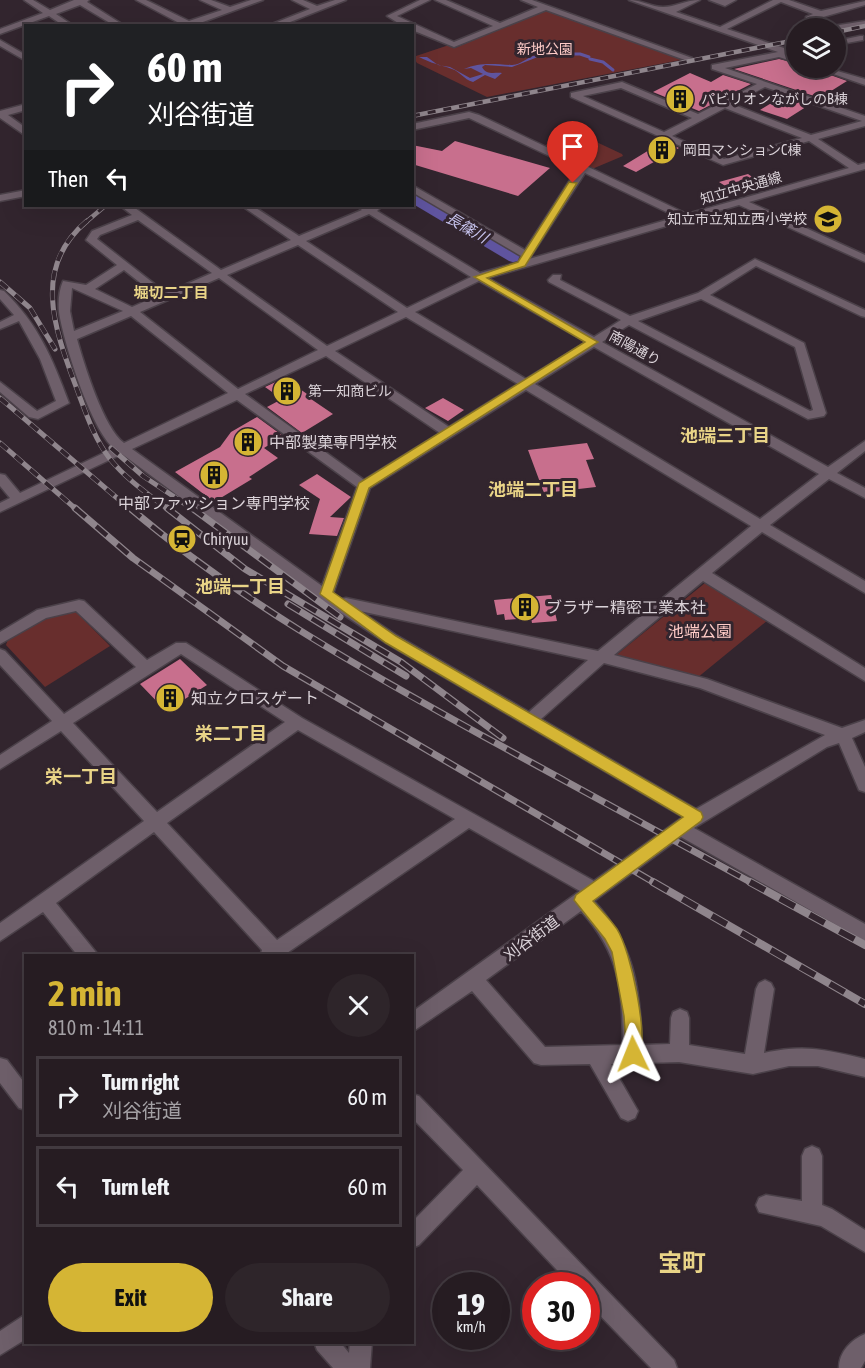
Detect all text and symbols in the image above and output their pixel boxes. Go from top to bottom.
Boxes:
map controls [786,18,846,78]
button: layers [786,18,846,78]
park label: 新地公園 [517,41,573,57]
text: 60 m [147,43,222,91]
icon: right [48,48,126,126]
building icon: パビリオンながしのB棟 [664,83,696,115]
place label: パビリオンながしのB棟 [701,91,848,107]
text: 刈谷街道 [147,99,255,130]
pin [547,121,598,183]
icon: arrive [556,130,589,163]
building icon: 岡田マンションC棟 [646,134,678,166]
place label: 岡田マンションC棟 [683,142,801,158]
icon: left [101,162,134,195]
text: Then [48,166,89,192]
street label: 知立中央通線 [698,169,784,207]
school or university icon: 知立市立知立西小学校 [812,203,844,235]
water label: 長篠川 [444,209,493,247]
place label: 知立市立知立西小学校 [667,211,807,227]
district label: 堀切二丁目 [133,284,209,301]
street label: 南陽通り [607,327,663,369]
building icon: 第一知商ビル [271,375,303,407]
place label: 第一知商ビル [308,383,392,399]
district label: 池端三丁目 [680,425,770,446]
building icon: 中部製菓専門学校 [232,426,264,458]
place label: 中部製菓専門学校 [269,433,397,451]
building icon: 中部ファッション専門学校 [198,459,230,491]
district label: 池端二丁目 [488,479,578,500]
place label: 中部ファッション専門学校 [118,494,310,512]
station icon: Chiryuu [166,523,198,555]
place label: Chiryuu [203,530,248,549]
district label: 池端一丁目 [195,576,285,597]
building icon: ブラザー精密工業本社 [509,591,541,623]
place label: ブラザー精密工業本社 [546,598,706,616]
park label: 池端公園 [668,622,732,640]
building icon: 知立クロスゲート [154,682,186,714]
place label: 知立クロスゲート [191,689,319,707]
district label: 栄二丁目 [195,723,267,744]
district label: 栄一丁目 [45,766,117,787]
street label: 刈谷街道 [500,912,562,964]
text: 2 min [48,972,122,1014]
button: close [327,974,390,1037]
text: 810 m · 14:11 [48,1016,144,1039]
position arrow [601,1022,665,1086]
text: Turn right [102,1069,179,1095]
icon: right [51,1080,84,1113]
text: 60 m [347,1084,387,1110]
text: 刈谷街道 [102,1099,182,1122]
icon: left [51,1170,84,1203]
text: Turn left [102,1174,169,1200]
text: 60 m [347,1174,387,1200]
district label: 宝町 [658,1249,706,1276]
button: Exit [48,1263,213,1332]
button: Share [225,1263,390,1332]
speed limit sign: 30 [522,1272,600,1350]
text: 19 [457,1287,485,1321]
text: km/h [456,1318,486,1335]

